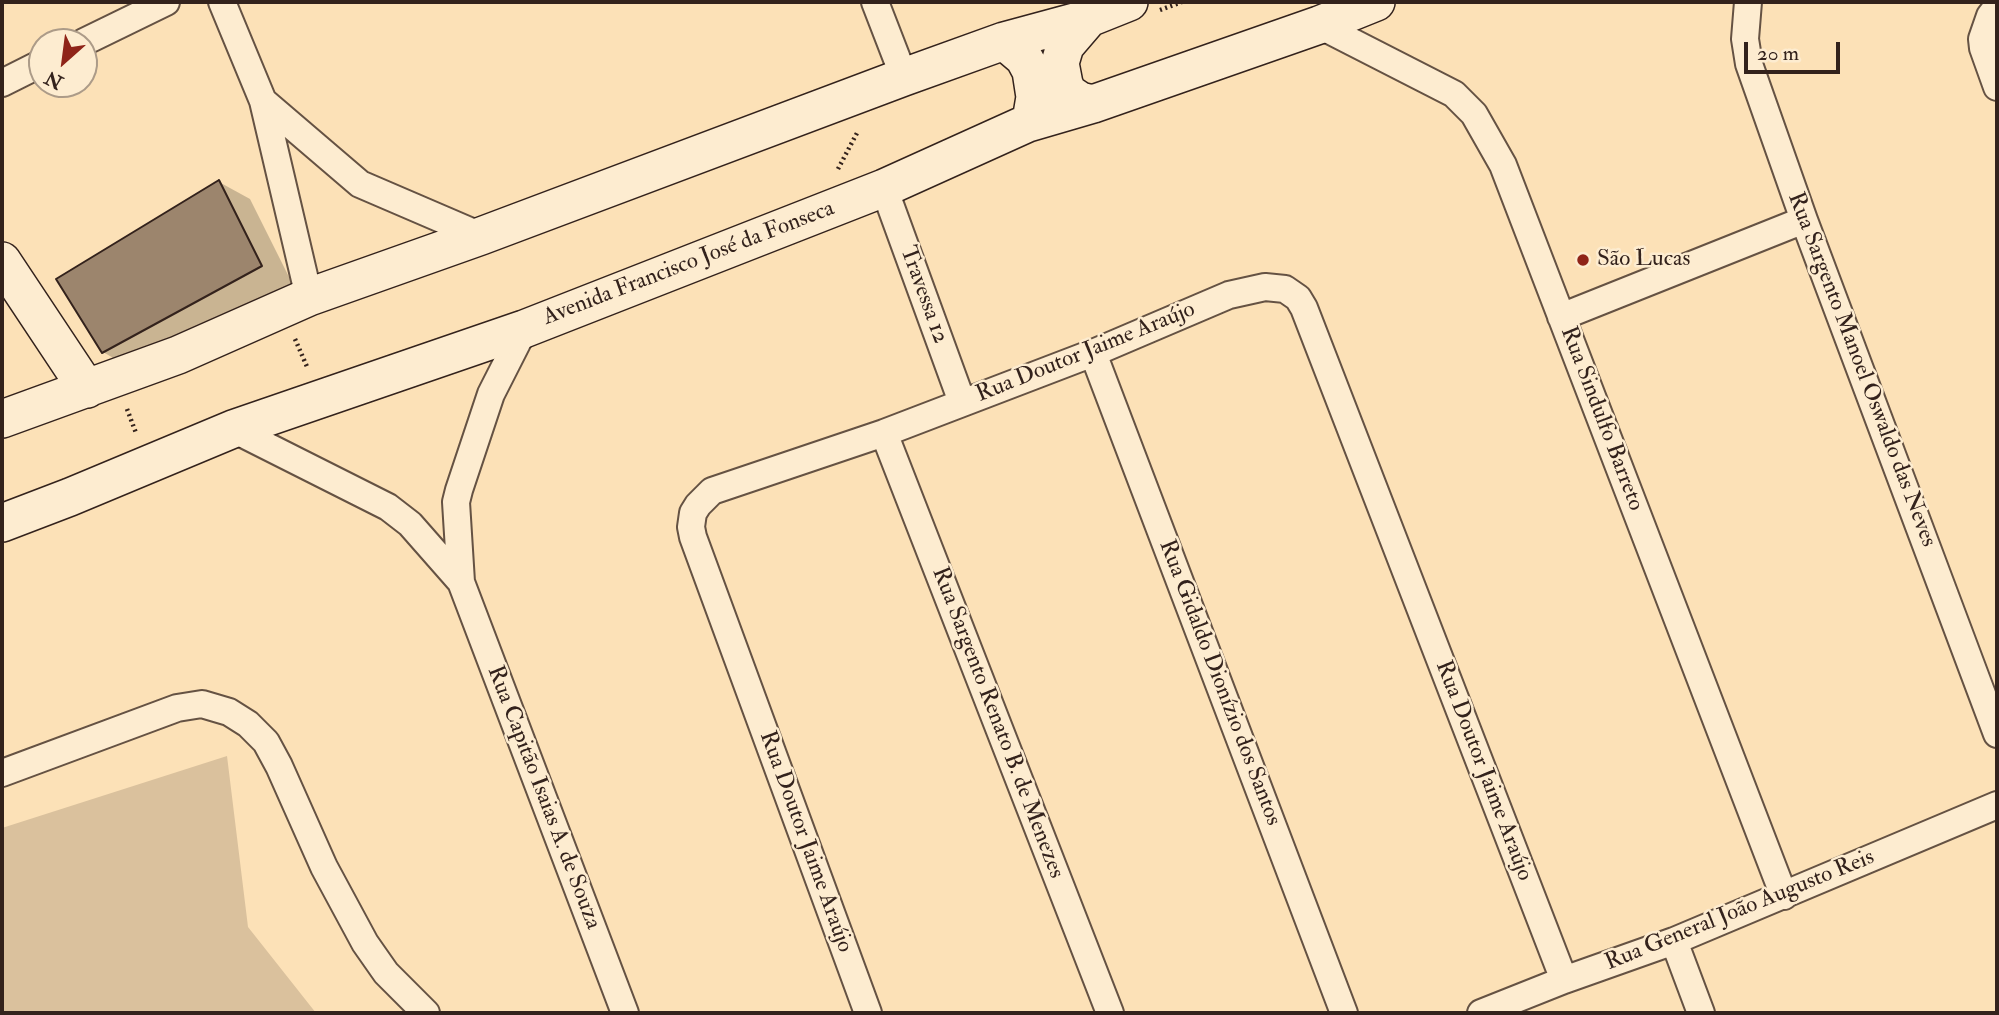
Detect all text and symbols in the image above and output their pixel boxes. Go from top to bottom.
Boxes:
north arrow [28,28,98,98]
scale bar [1747,28,1843,72]
text: 20 m [1757,40,1799,67]
text: N [41,65,67,94]
street label: Rua Sargento Manoel Oswaldo das Neves [1780,189,1942,551]
street label: Avenida Francisco José da Fonseca [539,196,839,332]
street label: Travessa 12 [893,243,953,347]
place label: São Lucas [1597,246,1690,274]
marker: São Lucas [1575,252,1591,268]
street label: Rua Doutor Jaime Araújo [973,296,1199,410]
street label: Rua Sindulfo Barreto [1553,323,1649,515]
street label: Rua Gidaldo Dionízio dos Santos [1152,536,1286,830]
street label: Rua Sargento Renato B. de Menezes [925,563,1069,883]
street label: Rua Doutor Jaime Araújo [1428,657,1538,885]
street label: Rua Capitão Isaias A. de Souza [480,662,606,934]
street label: Rua Doutor Jaime Araújo [752,728,858,956]
street label: Rua General João Augusto Reis [1601,844,1879,978]

